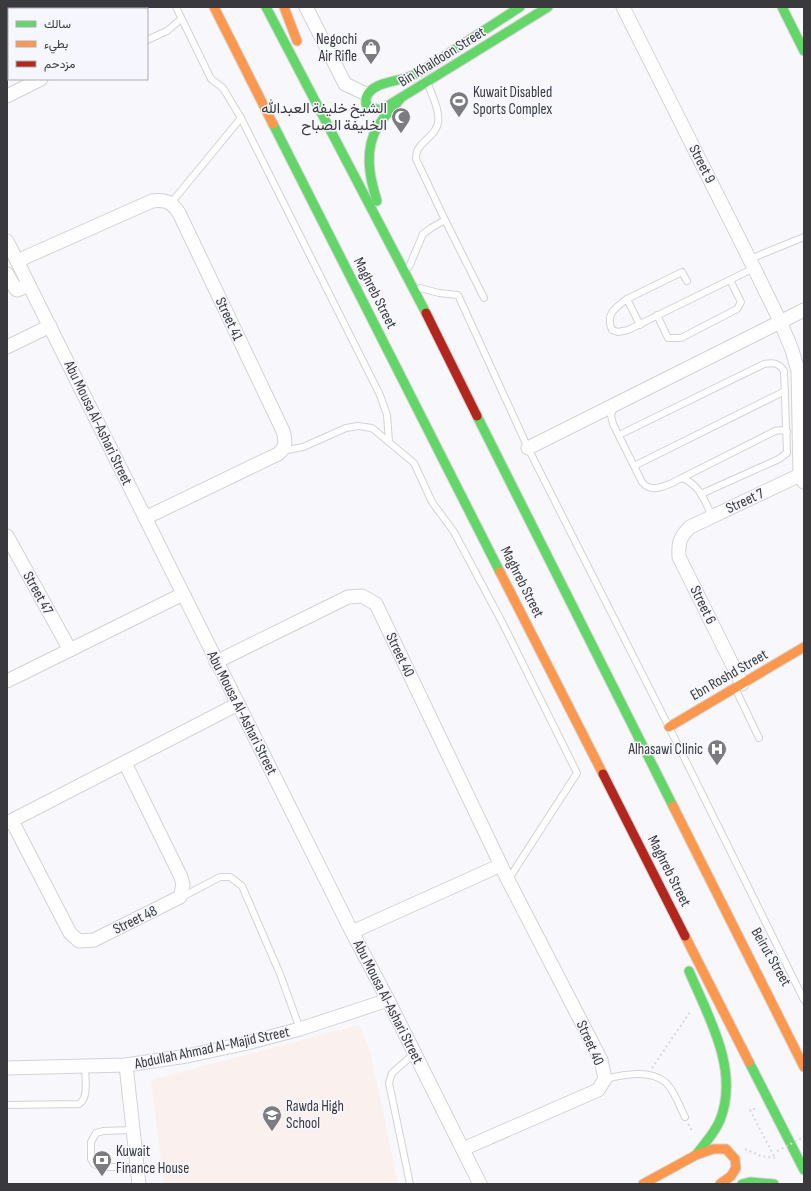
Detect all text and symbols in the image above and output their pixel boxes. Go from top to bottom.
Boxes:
legend [8,8,148,80]
text: سالك [44,17,71,32]
street label: Bin Khaldoon Street [395,22,489,91]
place label: Negochi Air Rifle [316,30,357,66]
text: بطيء [44,37,68,54]
shop icon: Negochi Air Rifle [360,37,382,65]
text: مزدحم [44,57,75,72]
place label: Kuwait Disabled Sports Complex [473,83,552,119]
sports icon: Kuwait Disabled Sports Complex [448,90,470,118]
place label: الشيخ خليفة العبدالله الخليفة الصباح [261,99,387,136]
mosque icon: الشيخ خليفة العبدالله الخليفة الصباح [390,106,412,134]
street label: Street 9 [684,142,720,186]
street label: Maghreb Street [349,254,401,332]
street label: Street 41 [211,294,248,344]
street label: Abu Mousa Al-Ashari Street [59,357,137,489]
street label: Street 7 [723,484,767,518]
street label: Maghreb Street [496,543,548,621]
street label: Street 47 [18,568,58,618]
street label: Street 6 [686,583,720,627]
street label: Street 40 [381,630,419,680]
street label: Ebn Roshd Street [687,645,771,705]
street label: Abu Mousa Al-Ashari Street [202,647,282,778]
hospital icon: Alhasawi Clinic [706,738,728,766]
place label: Alhasawi Clinic [627,740,703,759]
street label: Maghreb Street [643,832,695,910]
street label: Street 48 [110,901,160,939]
street label: Beirut Street [747,924,796,990]
street label: Abu Mousa Al-Ashari Street [348,936,428,1067]
street label: Street 40 [572,1018,608,1068]
street label: Abdullah Ahmad Al-Majid Street [132,1022,292,1074]
place label: Rawda High School [286,1097,344,1133]
school or university icon: Rawda High School [261,1104,283,1132]
place label: Kuwait Finance House [116,1142,189,1178]
bank icon: Kuwait Finance House [91,1149,113,1177]

